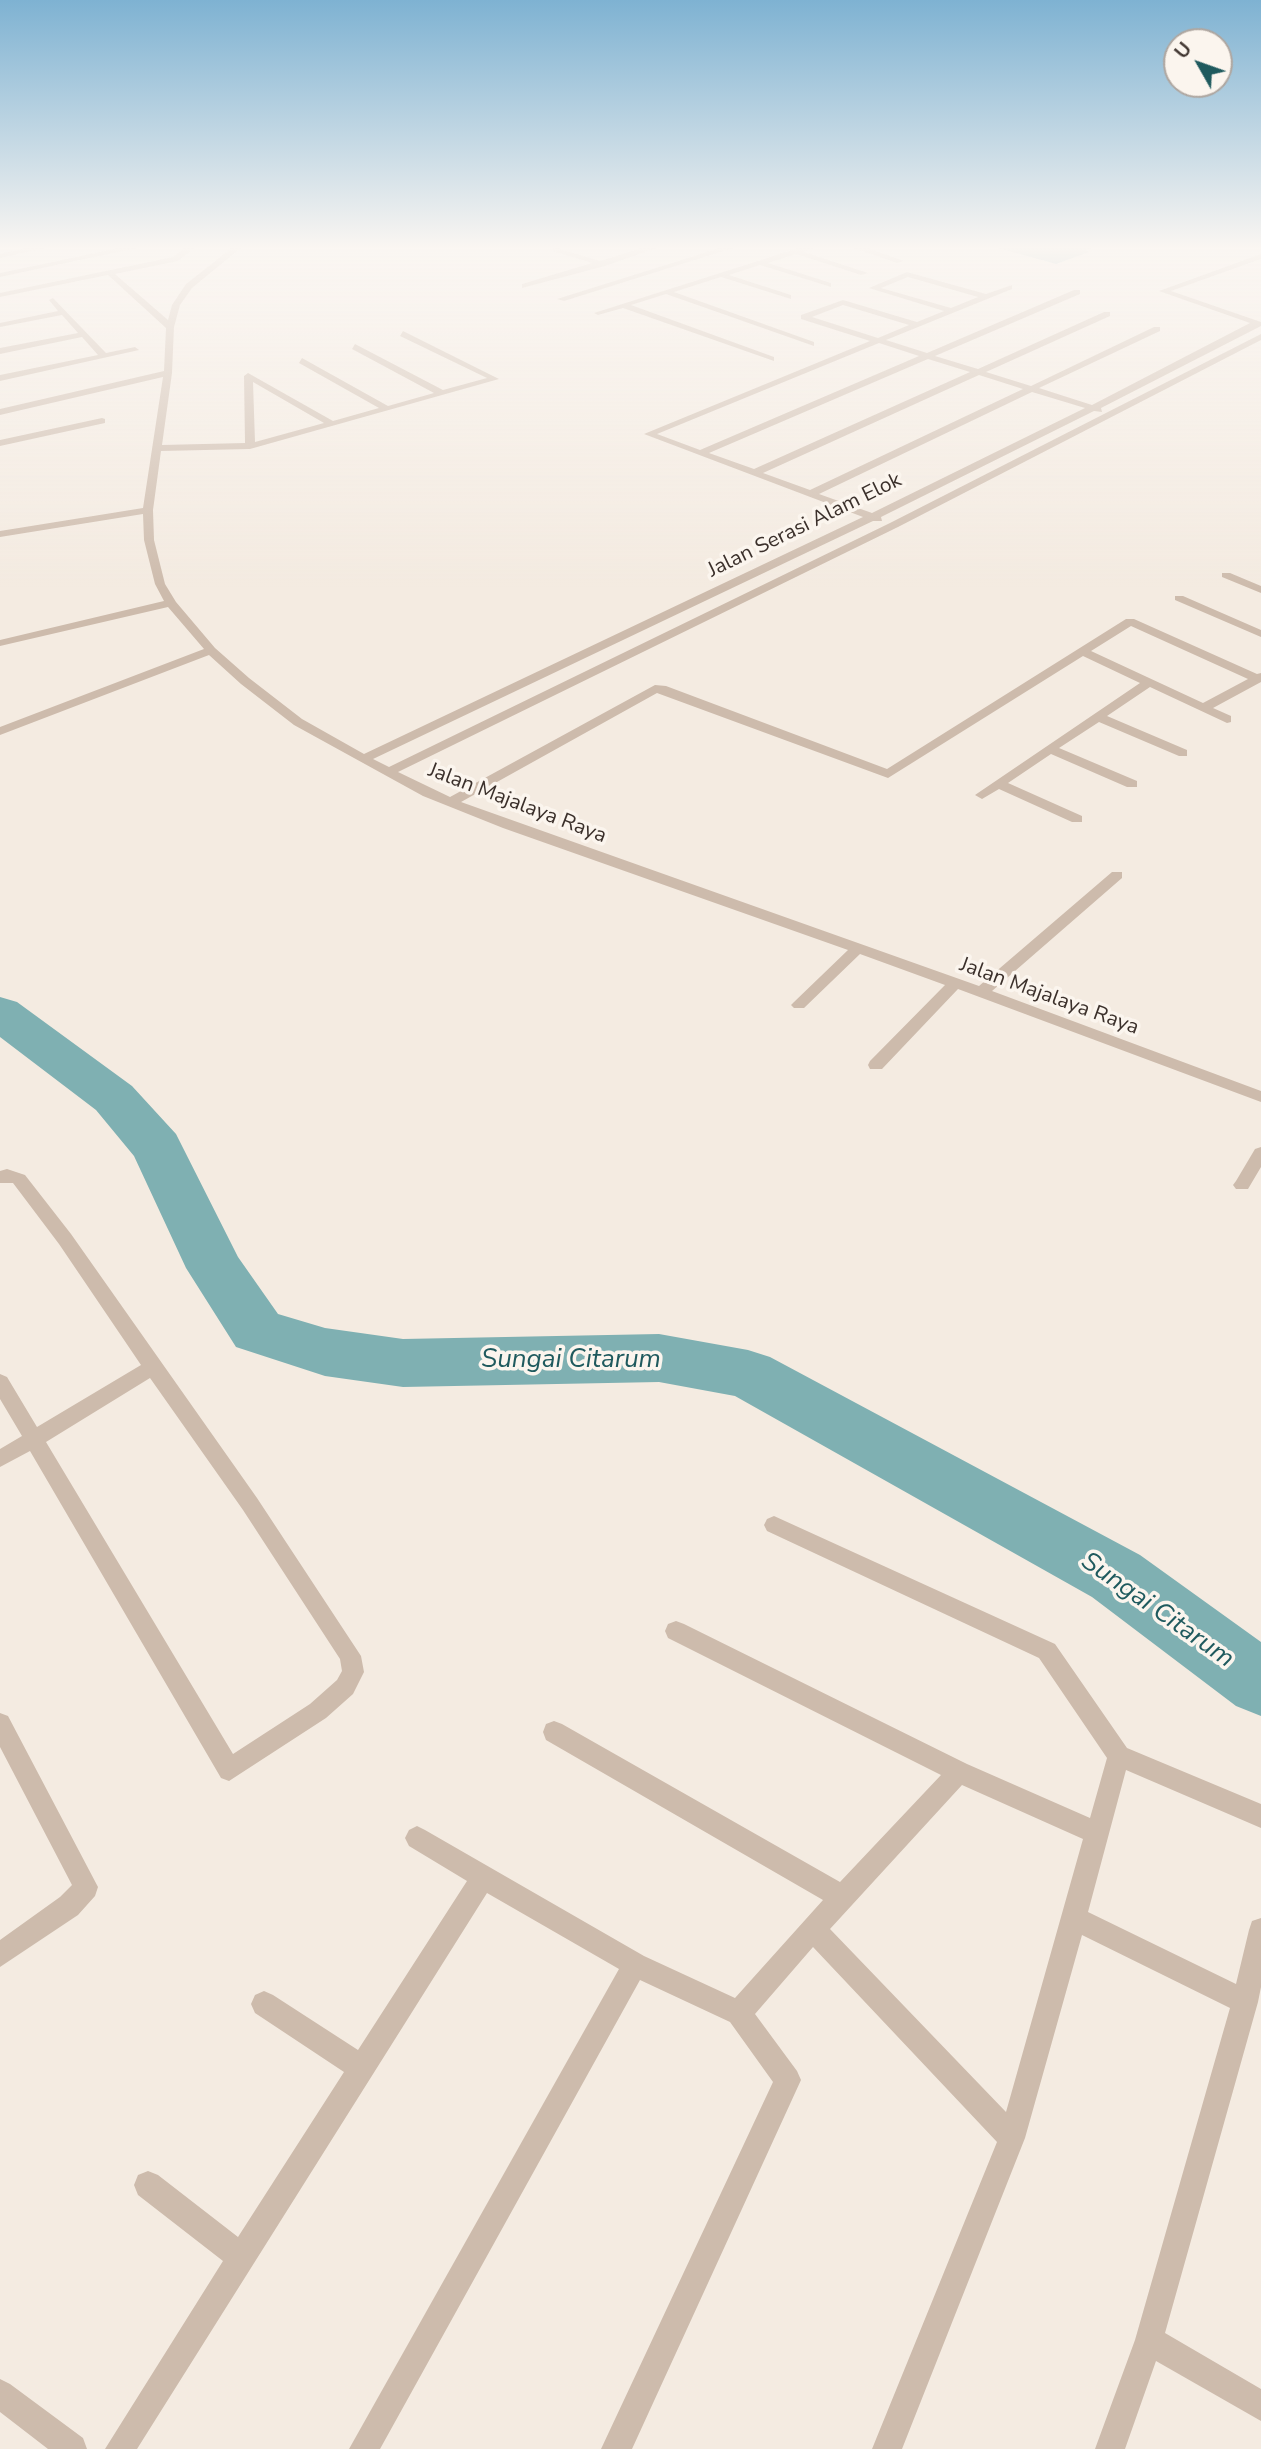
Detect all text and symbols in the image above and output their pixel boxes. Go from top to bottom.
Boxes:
north arrow [1163,28,1233,98]
text: U [1169,37,1198,65]
street label: Jalan Serasi Alam Elok [704,468,906,584]
street label: Jalan Majalaya Raya [424,758,610,850]
street label: Jalan Majalaya Raya [956,953,1142,1041]
water label: Sungai Citarum [481,1345,661,1377]
water label: Sungai Citarum [1074,1547,1240,1675]

